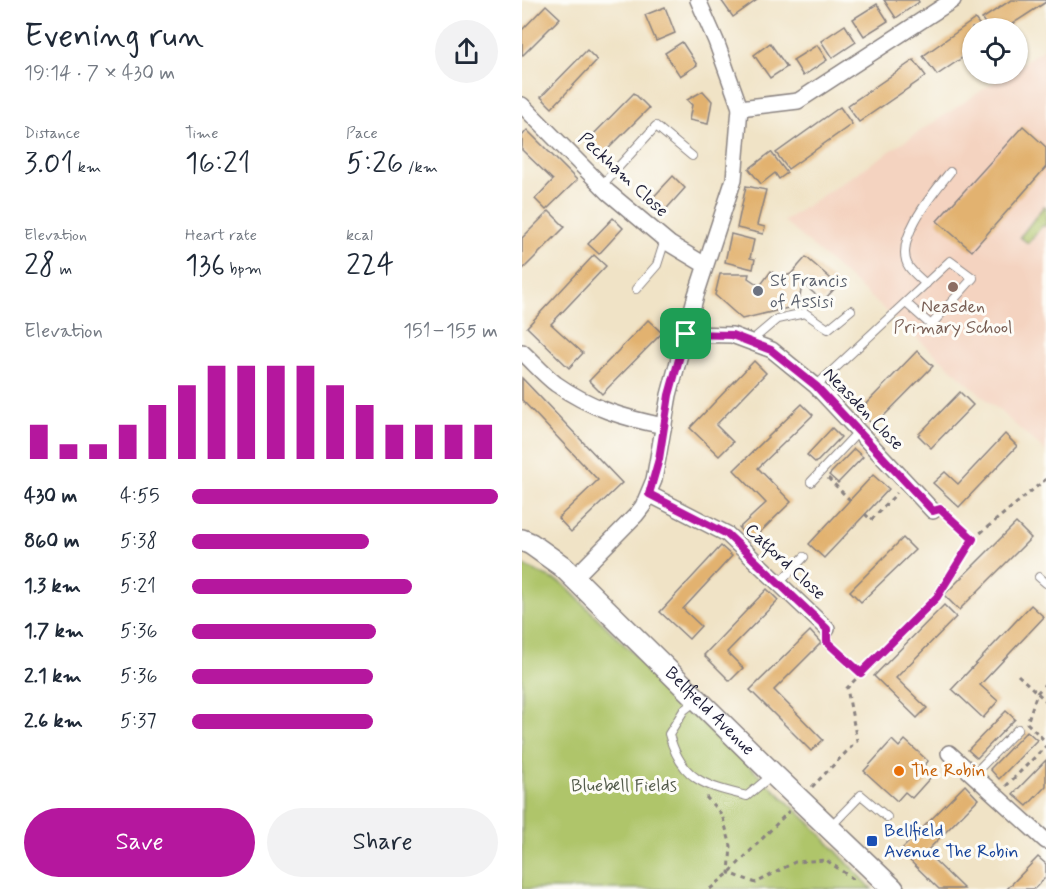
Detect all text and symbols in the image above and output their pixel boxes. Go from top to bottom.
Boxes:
text: Evening run [24,15,204,59]
map controls [962,18,1028,84]
button: locate [962,18,1028,84]
button: share [435,20,498,83]
text: 19:14 · 7 × 430 m [24,60,175,87]
text: Distance [24,123,80,144]
text: Time [185,123,219,144]
text: Pace [346,123,378,144]
street label: Peckham Close [573,127,673,223]
text: 3.01 [24,144,73,183]
text: 16:21 [185,144,251,183]
text: 5:26 [346,144,403,183]
text: km [73,157,101,178]
text: /km [403,157,438,178]
text: Elevation [24,225,87,246]
text: Heart rate [185,225,257,246]
text: kcal [346,225,373,246]
text: 28 [24,246,55,285]
text: 136 [185,246,225,285]
text: 224 [346,246,394,285]
text: m [55,259,72,280]
text: bpm [225,259,262,280]
place label: St Francis of Assisi [770,269,847,314]
marker: Neasden Primary School [946,280,960,294]
marker: St Francis of Assisi [751,284,765,298]
place label: Neasden Primary School [894,295,1012,340]
pin [660,308,711,359]
icon: arrive [669,317,702,350]
text: Elevation [24,318,103,345]
text: 151–155 m [403,318,498,345]
street label: Neasden Close [817,362,909,456]
text: 430 m [24,483,77,510]
text: 4:55 [120,483,160,510]
street label: Catford Close [738,518,831,607]
text: 860 m [24,528,80,555]
text: 5:38 [120,528,157,555]
text: 1.3 km [24,573,81,600]
text: 5:21 [120,573,156,600]
text: 1.7 km [24,618,84,645]
text: 5:36 [120,618,157,645]
street label: Bellfield Avenue [659,662,760,761]
text: 2.1 km [24,663,81,690]
text: 5:36 [120,663,157,690]
text: 2.6 km [24,708,83,735]
text: 5:37 [120,708,156,735]
place label: The Robin [911,759,986,783]
marker: The Robin [892,764,906,778]
park label: Bluebell Fields [571,774,677,798]
button: Save [24,808,255,877]
button: Share [267,808,498,877]
place label: Bellfield Avenue The Robin [884,819,1019,864]
marker: Bellfield Avenue The Robin [865,834,879,848]

